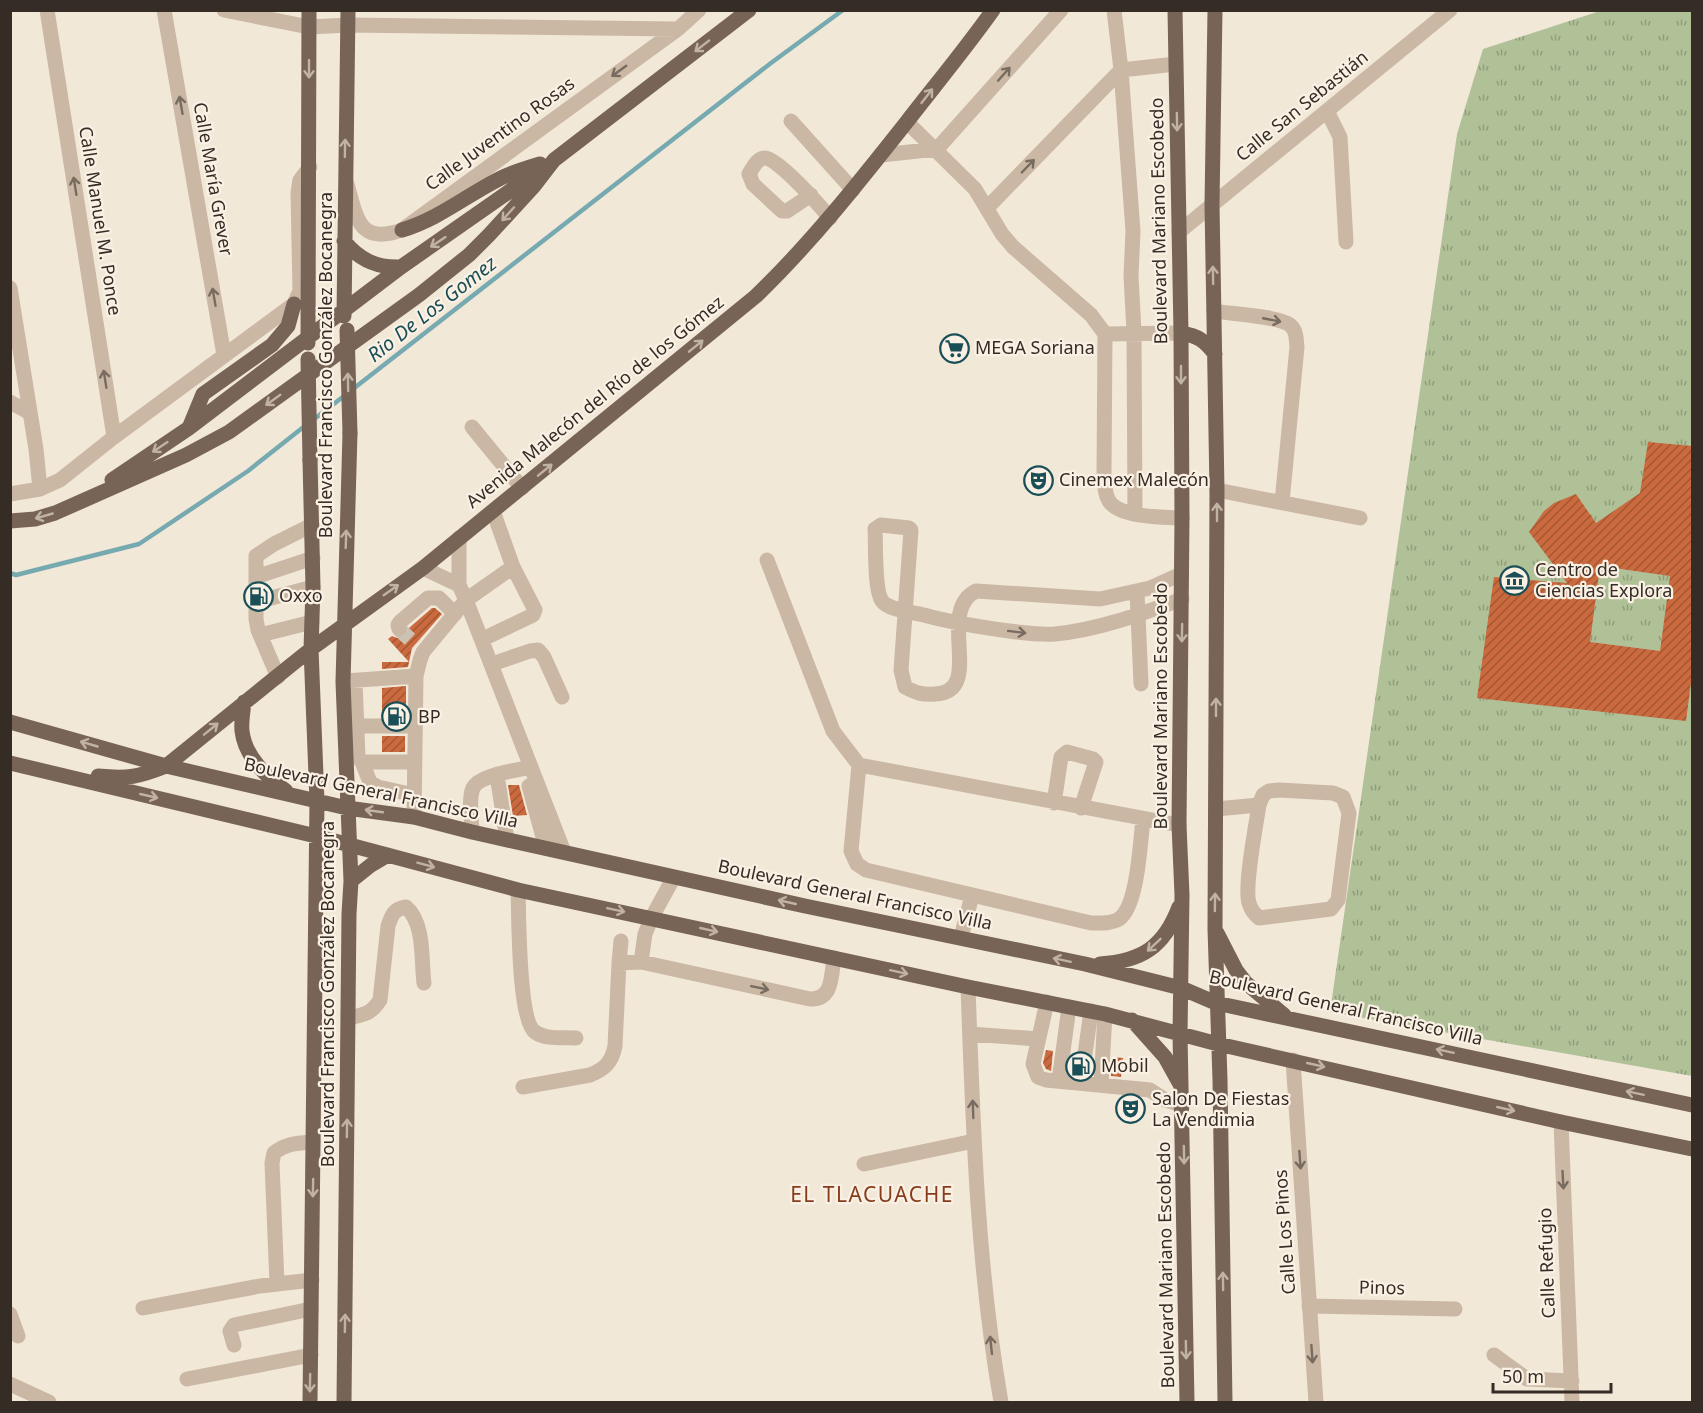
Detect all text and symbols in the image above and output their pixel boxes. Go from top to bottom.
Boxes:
one-way arrow [694,40,710,53]
street label: Calle San Sebastián [1230,44,1372,166]
one-way arrow [303,58,315,78]
one-way arrow [612,65,628,77]
one-way arrow [997,67,1011,82]
street label: Calle Juventino Rosas [420,71,579,196]
one-way arrow [920,88,933,104]
one-way arrow [175,96,186,116]
street label: Boulevard Mariano Escobedo [1144,97,1172,345]
street label: Calle María Grever [189,100,239,258]
one-way arrow [1171,112,1183,132]
street label: Calle Manuel M. Ponce [74,125,128,317]
one-way arrow [340,138,351,158]
one-way arrow [1021,158,1035,173]
one-way arrow [69,177,80,197]
street label: Boulevard Francisco González Bocanegra [313,192,337,538]
one-way arrow [501,206,515,221]
one-way arrow [430,236,447,248]
water label: Rio De Los Gomez [361,249,502,368]
one-way arrow [1207,266,1219,286]
one-way arrow [208,288,219,308]
street label: Avenida Malecón del Río de los Gómez [461,290,728,513]
one-way arrow [1261,315,1281,326]
supermarket icon: MEGA Soriana [938,332,970,364]
place label: MEGA Soriana [975,335,1095,359]
one-way arrow [688,340,704,353]
one-way arrow [1175,364,1187,384]
one-way arrow [100,369,111,389]
one-way arrow [342,372,354,392]
one-way arrow [266,394,282,406]
one-way arrow [153,441,169,453]
one-way arrow [536,463,552,476]
theatre icon: Cinemex Malecón [1022,464,1054,496]
place label: Cinemex Malecón [1059,467,1209,491]
one-way arrow [1211,503,1223,523]
one-way arrow [35,511,54,523]
one-way arrow [341,530,352,550]
place label: Centro de Ciencias Explora [1535,557,1672,602]
museum icon: Centro de Ciencias Explora [1498,564,1530,596]
fuel station icon: Oxxo [242,580,274,612]
place label: Oxxo [279,583,323,607]
street label: Boulevard Mariano Escobedo [1148,583,1172,829]
one-way arrow [383,584,399,596]
one-way arrow [1176,622,1188,642]
one-way arrow [1006,626,1026,637]
one-way arrow [1210,698,1222,718]
fuel station icon: BP [381,701,413,733]
place label: BP [418,704,441,728]
one-way arrow [203,723,219,736]
one-way arrow [80,738,99,750]
street label: Boulevard General Francisco Villa [242,751,521,833]
one-way arrow [139,791,158,803]
one-way arrow [365,806,385,817]
street label: Boulevard Francisco González Bocanegra [315,821,339,1167]
street label: Boulevard General Francisco Villa [716,853,995,935]
one-way arrow [416,859,435,871]
one-way arrow [1209,893,1221,913]
one-way arrow [778,896,797,908]
one-way arrow [606,904,625,916]
one-way arrow [699,925,718,936]
one-way arrow [1146,938,1161,952]
one-way arrow [1053,953,1072,965]
street label: Boulevard General Francisco Villa [1207,964,1485,1050]
one-way arrow [889,967,908,978]
one-way arrow [750,982,769,994]
one-way arrow [1436,1045,1455,1056]
fuel station icon: Mobil [1064,1050,1096,1082]
place label: Mobil [1101,1053,1149,1077]
one-way arrow [1306,1060,1325,1071]
place label: Salon De Fiestas La Vendimia [1152,1086,1289,1131]
one-way arrow [1626,1086,1645,1098]
theatre icon: Salon De Fiestas La Vendimia [1115,1093,1147,1125]
one-way arrow [967,1099,978,1119]
one-way arrow [1496,1104,1515,1116]
one-way arrow [342,1119,353,1139]
street label: Boulevard Mariano Escobedo [1151,1141,1179,1389]
one-way arrow [1178,1145,1189,1165]
one-way arrow [1294,1149,1305,1169]
street label: Calle Los Pinos [1268,1169,1300,1295]
one-way arrow [1558,1170,1569,1190]
one-way arrow [307,1178,319,1198]
district label: EL TLACUACHE [790,1180,954,1208]
street label: Calle Refugio [1532,1207,1560,1319]
one-way arrow [1217,1272,1229,1292]
street label: Pinos [1359,1275,1405,1299]
one-way arrow [339,1314,351,1334]
one-way arrow [985,1335,996,1355]
one-way arrow [1181,1340,1192,1360]
one-way arrow [1307,1344,1318,1364]
scale bar [1493,1356,1612,1394]
text: 50 m [1502,1364,1544,1388]
one-way arrow [304,1373,316,1393]

